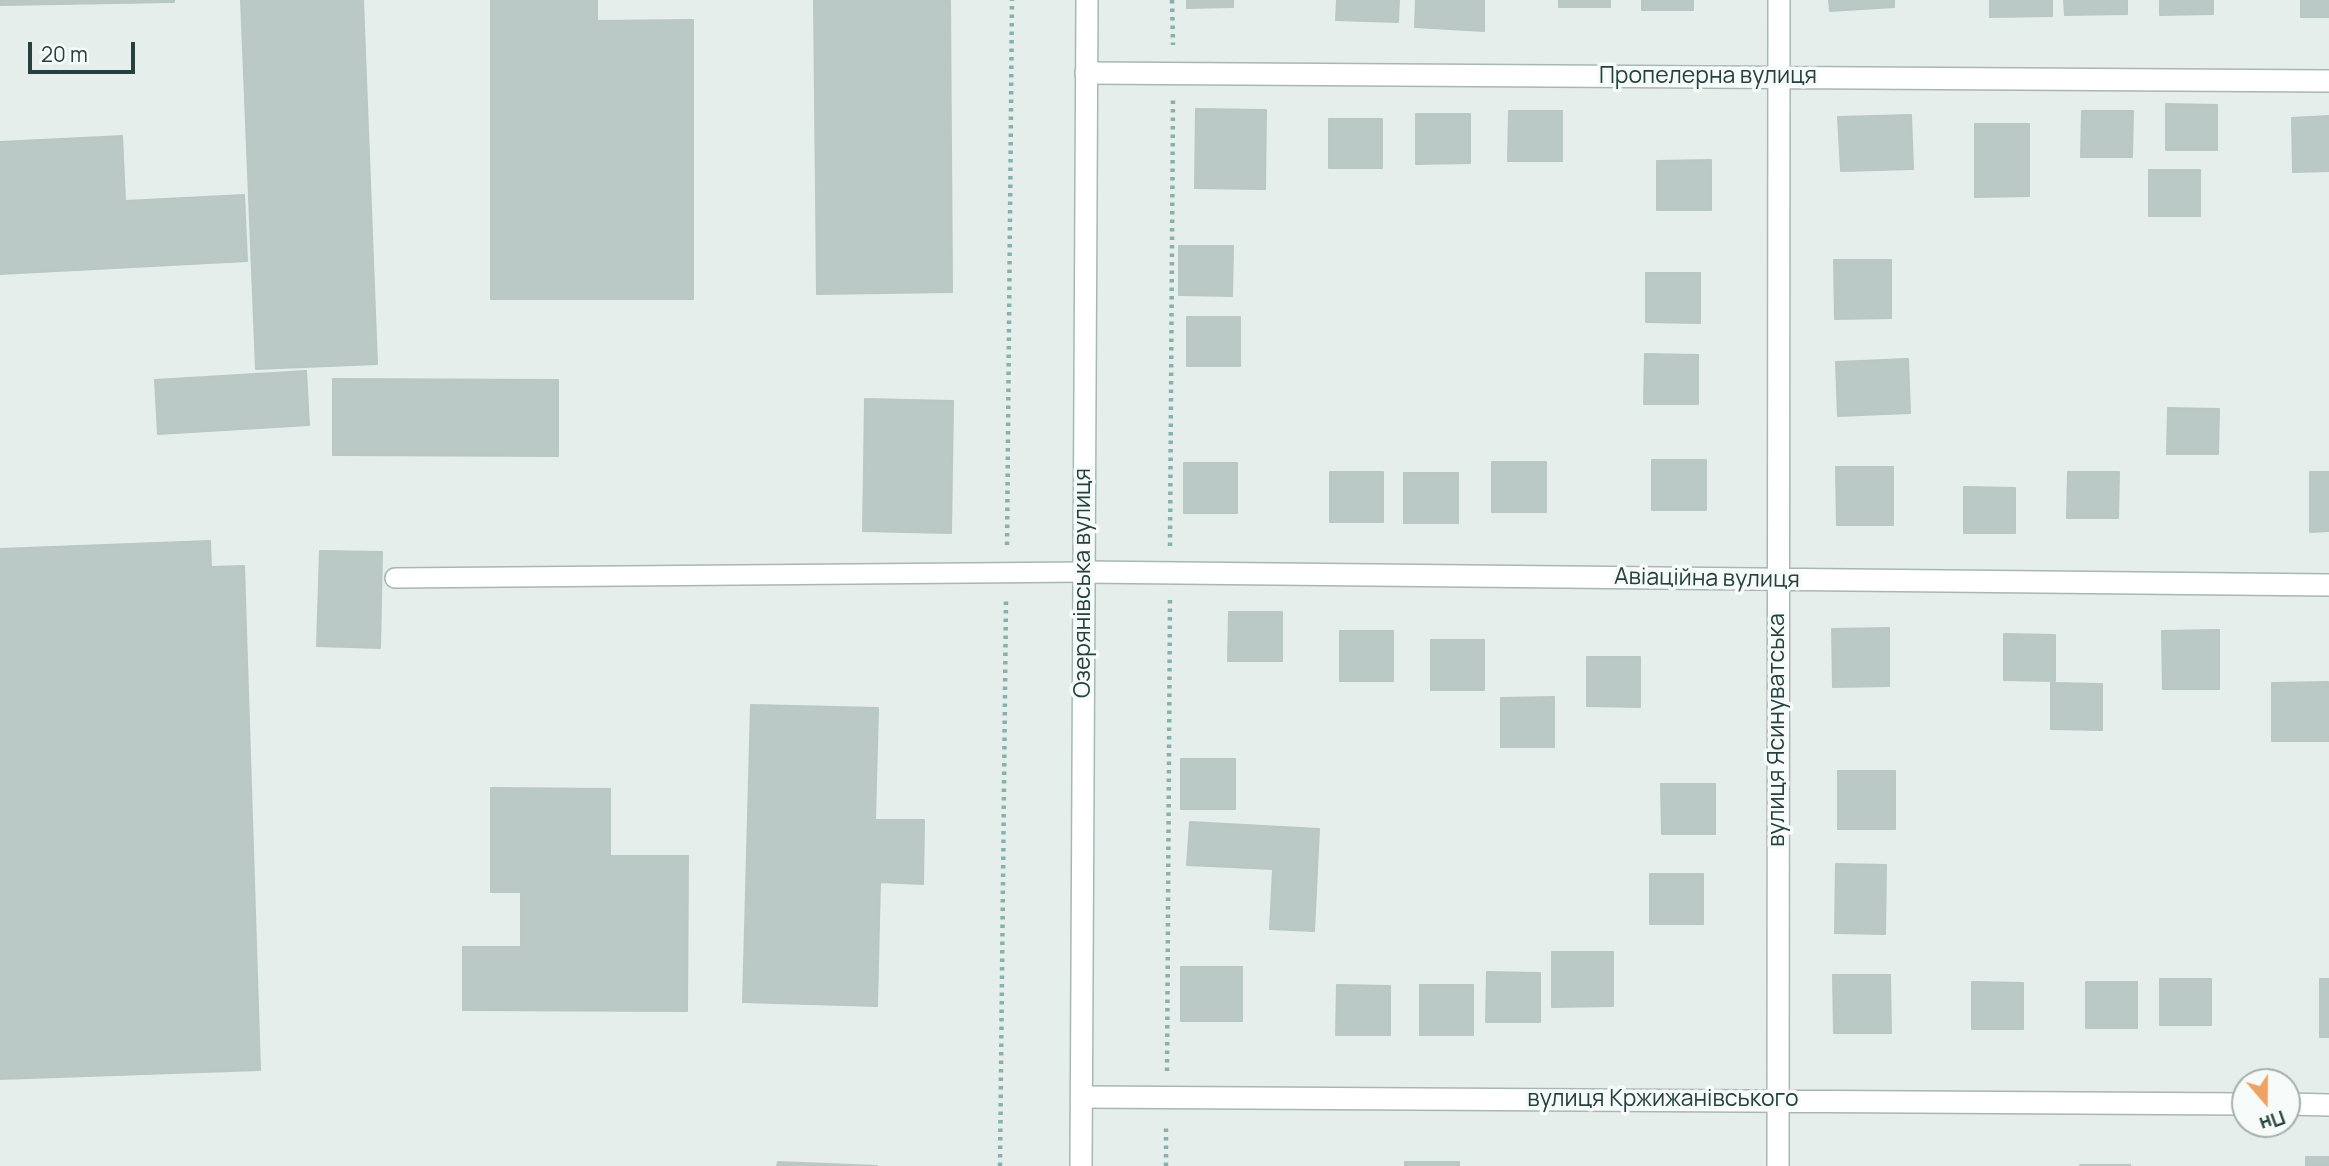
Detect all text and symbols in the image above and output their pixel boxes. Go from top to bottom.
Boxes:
scale bar [32,28,138,72]
text: 20 m [41,40,88,68]
street label: Пропелерна вулиця [1599,63,1817,91]
street label: Озерянівська вулиця [1070,468,1098,698]
street label: Авіаційна вулиця [1614,564,1800,594]
street label: вулиця Ясинуватська [1764,613,1792,847]
north arrow [2231,1068,2301,1138]
street label: вулиця Кржижанівського [1527,1086,1799,1114]
text: Пн [2256,1104,2289,1137]

